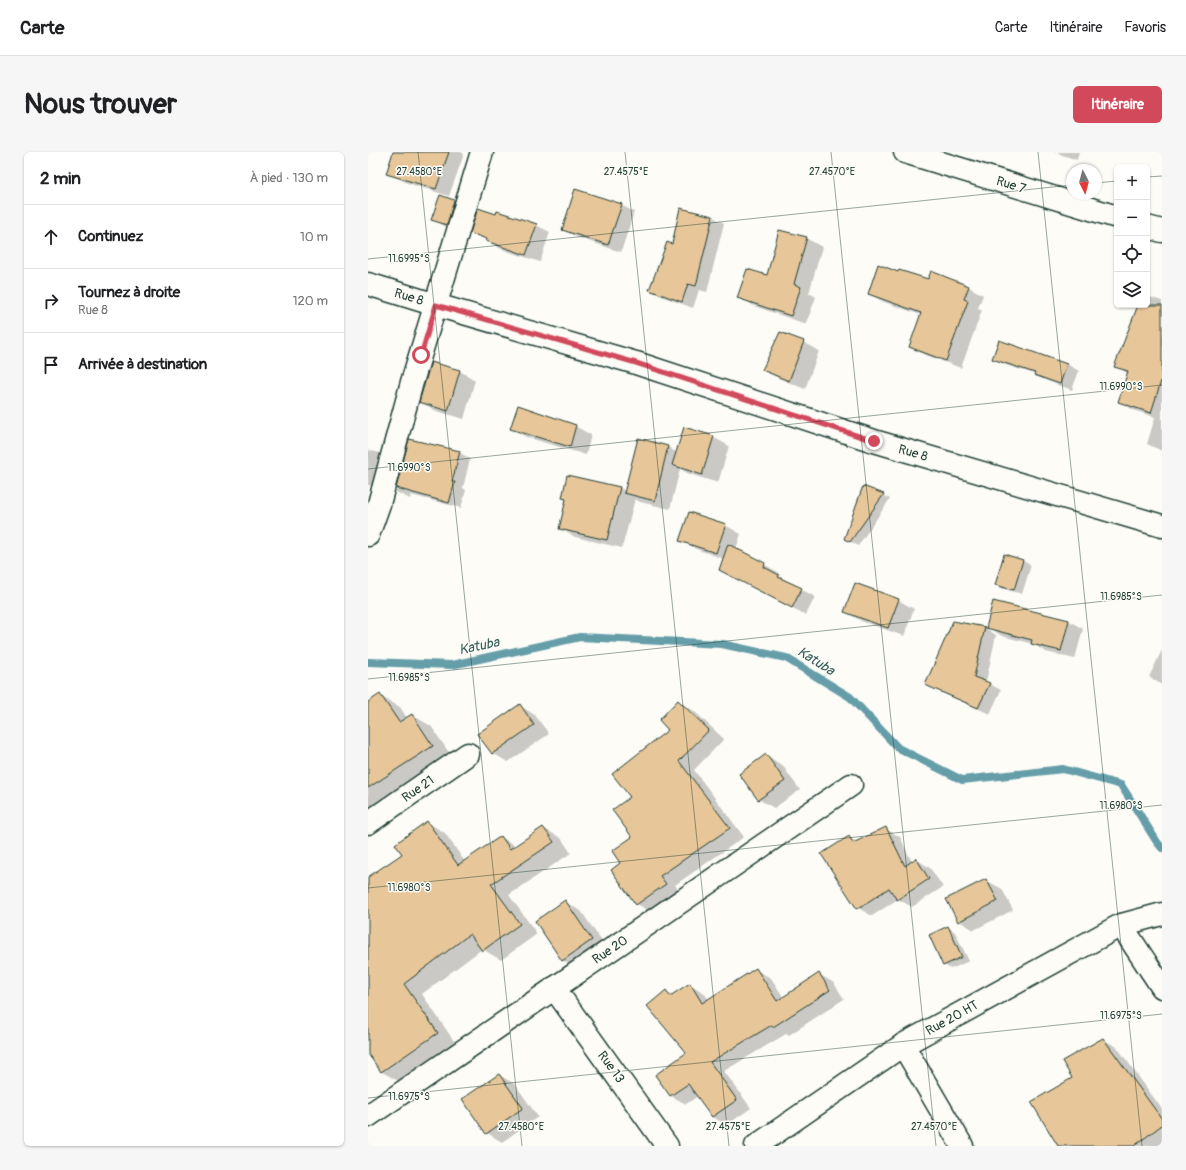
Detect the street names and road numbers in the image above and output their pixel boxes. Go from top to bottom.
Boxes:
street label: Rue 7 [994,173,1028,197]
street label: Rue 8 [392,285,426,309]
street label: Rue 8 [896,441,930,465]
street label: Rue 21 [399,772,437,806]
street label: Rue 20 [589,932,631,968]
street label: Rue 20 HT [923,997,981,1039]
street label: Rue 13 [594,1048,628,1086]

